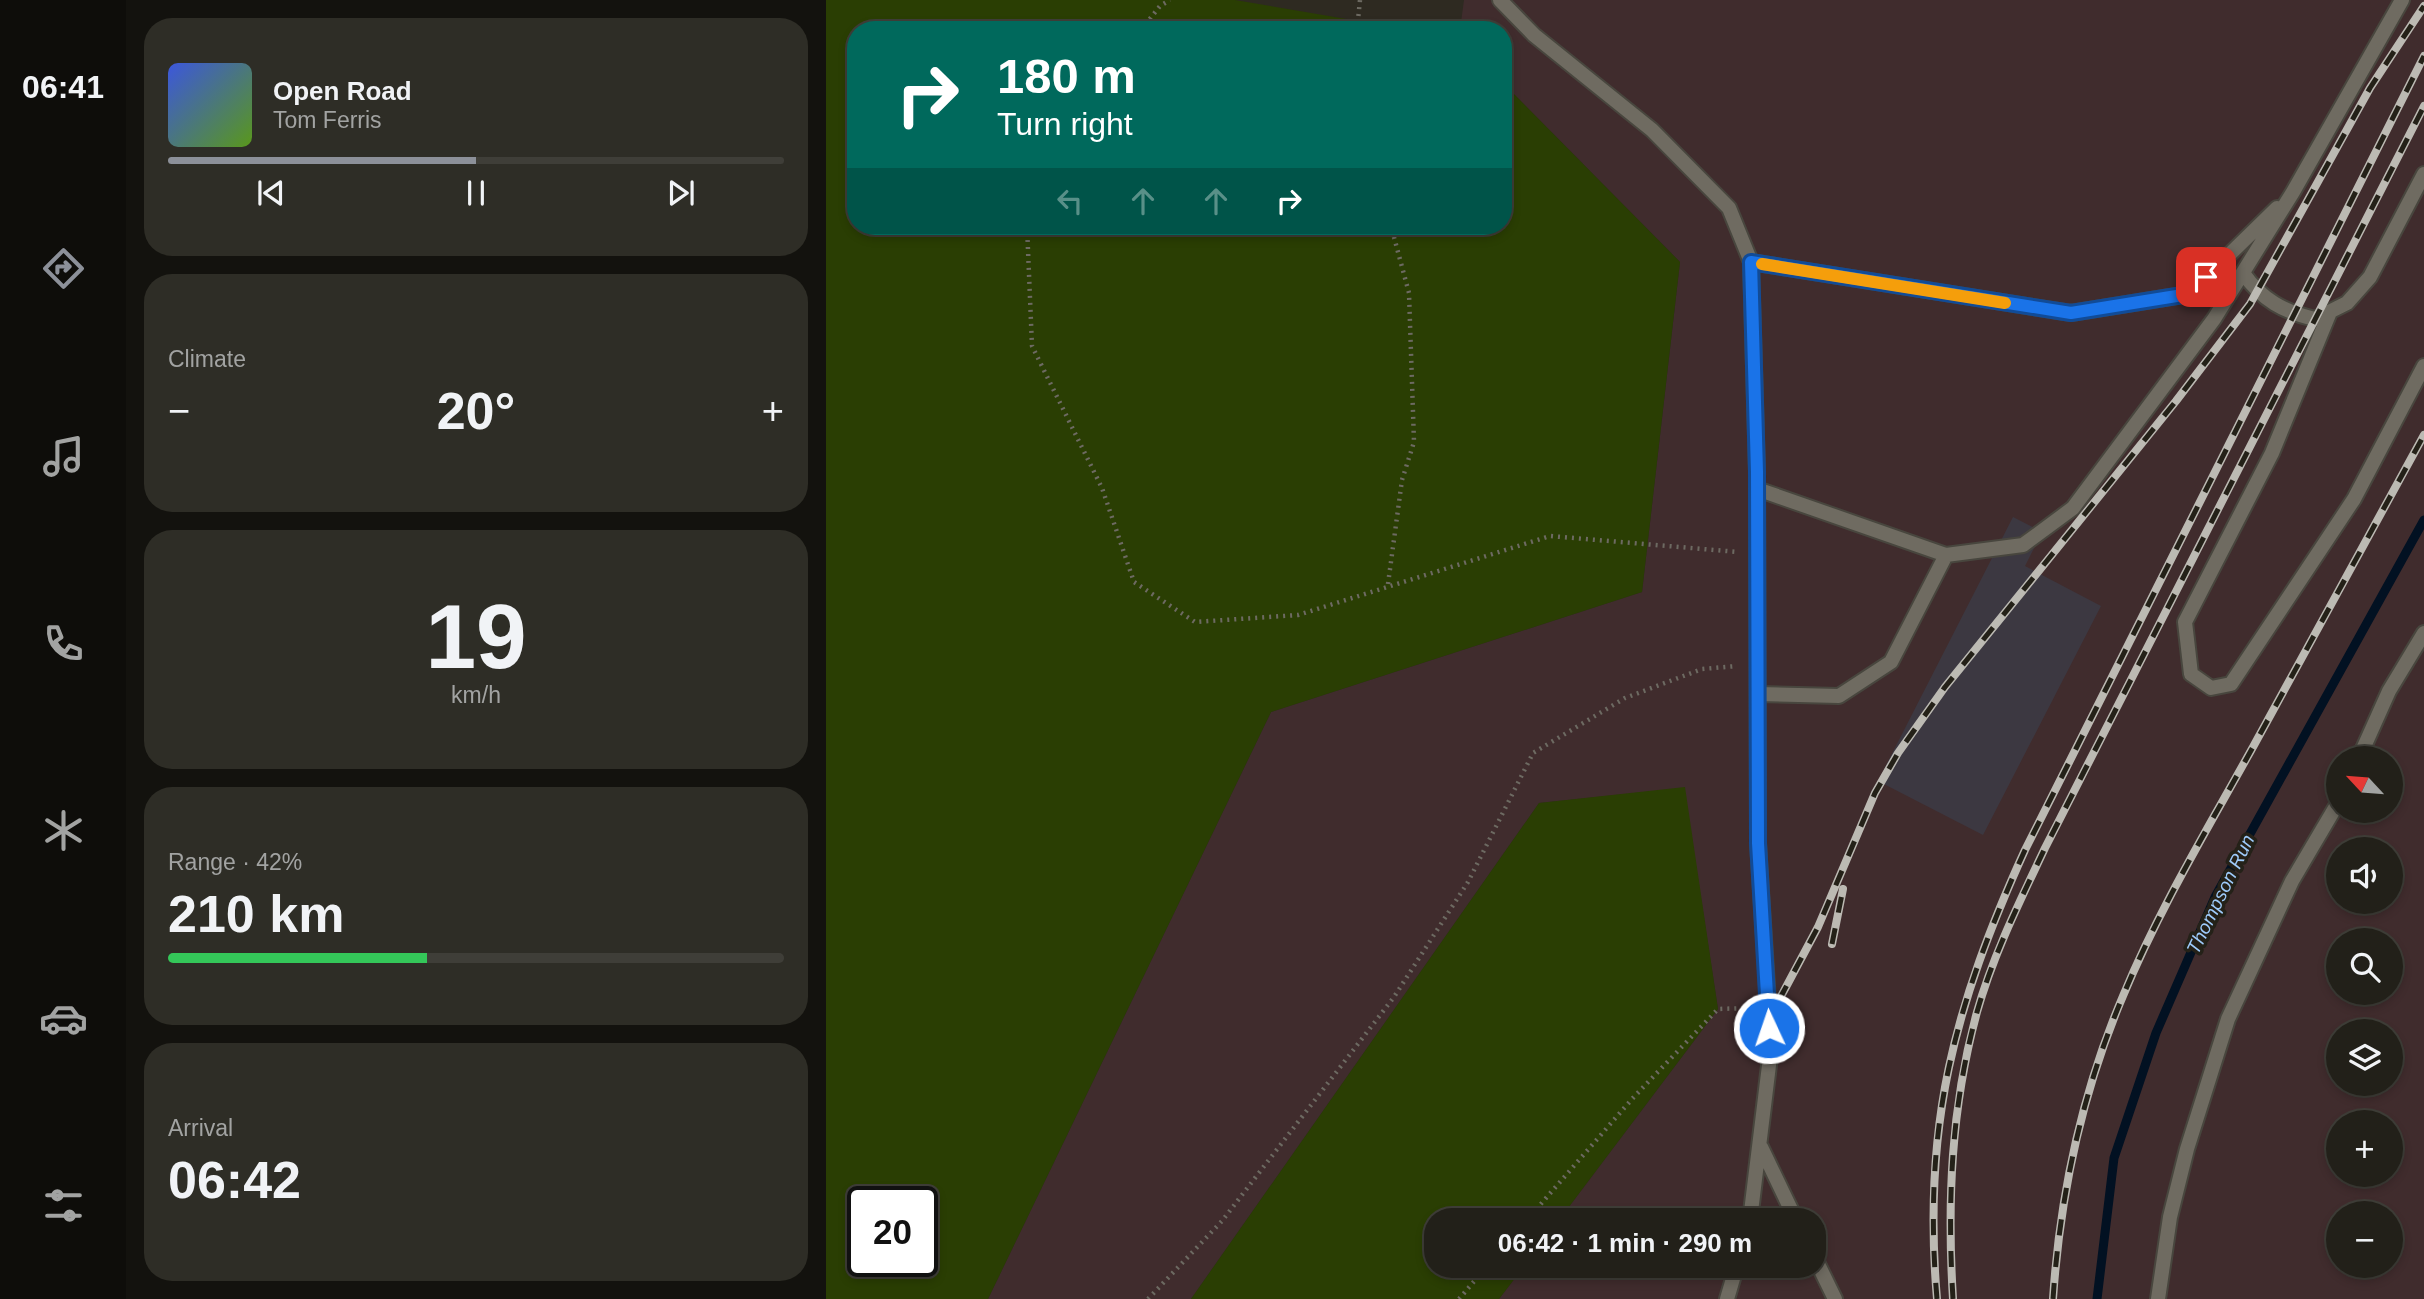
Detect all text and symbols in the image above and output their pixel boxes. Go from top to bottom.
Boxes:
icon: right [882,49,973,140]
text: 180 m [997,49,1136,103]
text: 06:41 [22,69,104,105]
text: Open Road [273,76,412,106]
text: Turn right [997,106,1133,142]
text: Tom Ferris [273,107,382,133]
icon: previous [252,174,290,212]
icon: pause [457,174,495,212]
icon: next [662,174,700,212]
icon: left [1051,182,1089,220]
icon: ahead [1124,182,1162,220]
icon: ahead [1197,182,1235,220]
icon: right [1270,182,1308,220]
icon: directions [39,244,88,293]
pin [2176,247,2236,307]
icon: arrive [2187,258,2225,296]
text: Climate [168,346,246,372]
text: 20° [437,382,515,440]
text: − [168,390,190,432]
text: + [762,390,784,432]
icon: music [39,432,88,481]
text: 19 [425,586,527,687]
icon: phone [39,619,88,668]
text: km/h [451,682,501,708]
north arrow [2326,746,2403,822]
map controls [2326,746,2403,1278]
icon: climate [39,806,88,855]
water label: Thompson Run [2183,831,2258,957]
button: sound [2326,837,2403,914]
text: Range · 42% [168,849,302,875]
text: 210 km [168,885,344,943]
button: search [2326,928,2403,1005]
position arrow [1732,991,1806,1065]
icon: car [39,994,88,1043]
button: layers [2326,1019,2403,1096]
button: + [2326,1110,2403,1187]
text: Arrival [168,1115,233,1141]
text: 06:42 [168,1151,301,1209]
icon: filters [39,1181,88,1230]
speed limit sign: 20 [847,1186,938,1277]
button: − [2326,1201,2403,1278]
text: 06:42 · 1 min · 290 m [1498,1228,1752,1258]

